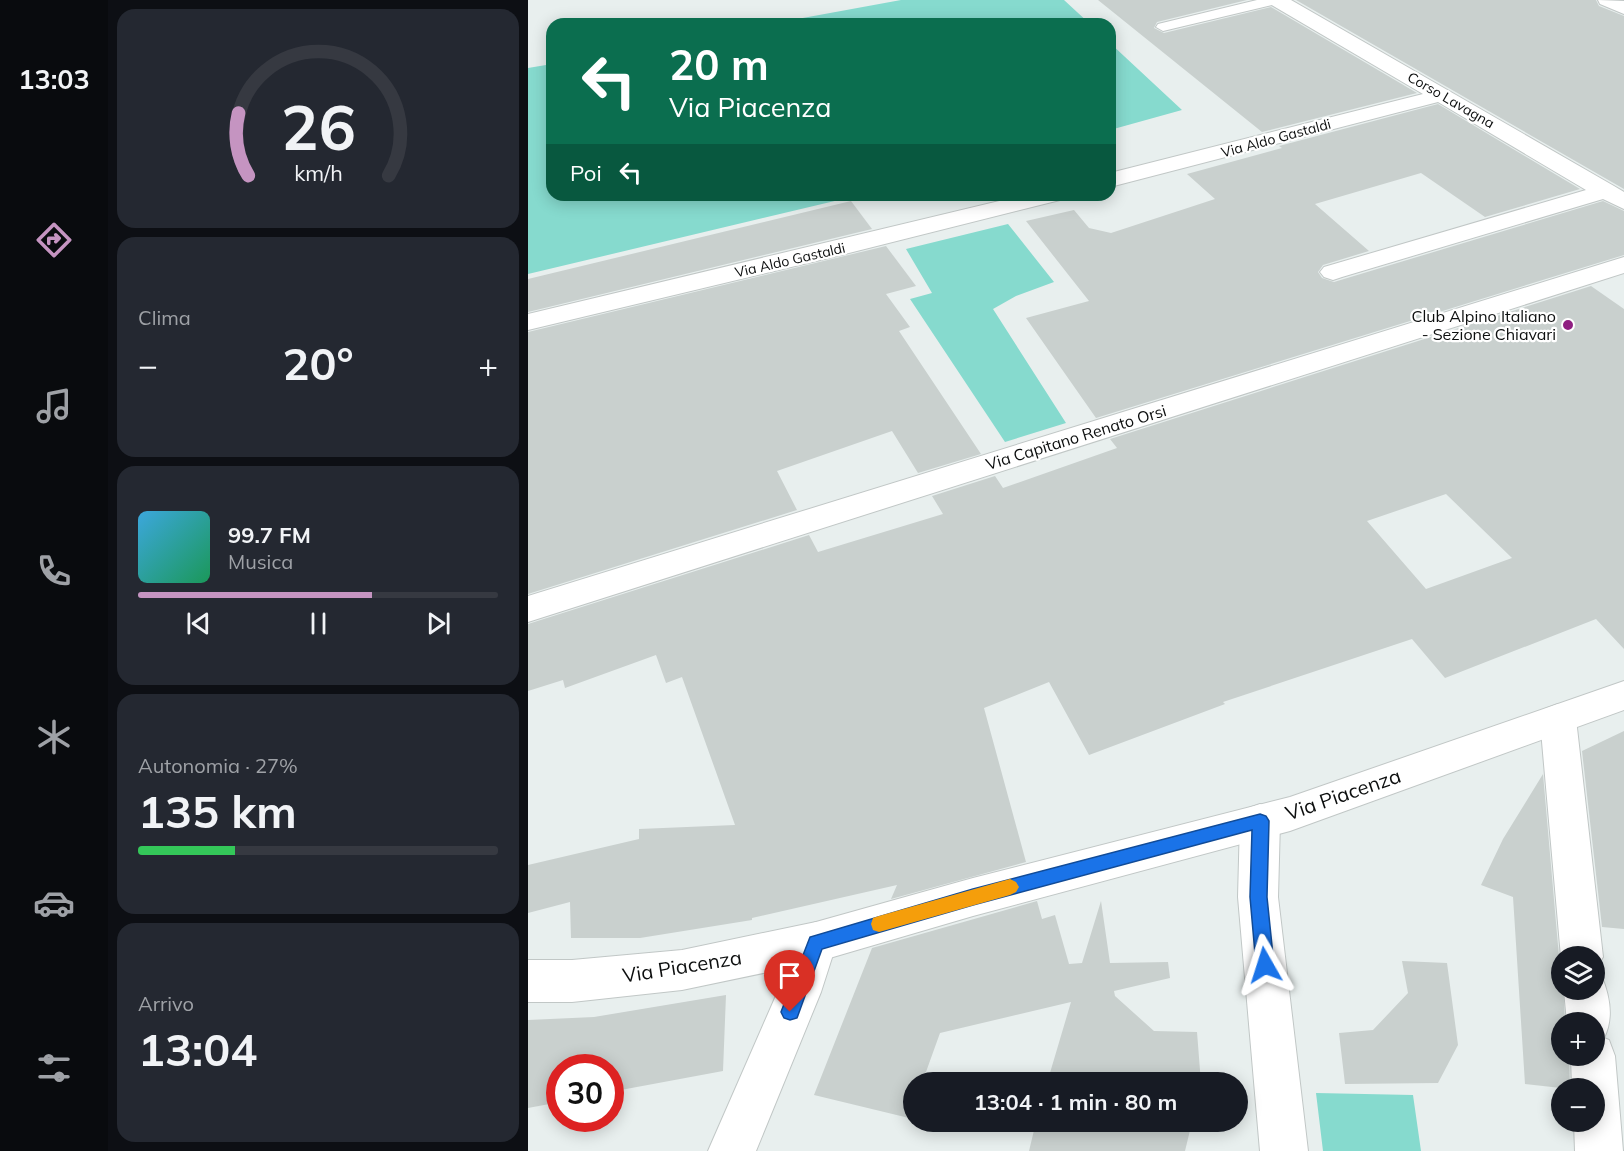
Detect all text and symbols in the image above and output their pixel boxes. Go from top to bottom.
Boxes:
text: 20 m [669,38,769,91]
icon: left [570,42,648,120]
text: 13:03 [18,62,90,96]
street label: Corso Lavagna [1404,68,1498,132]
text: 26 [281,87,355,166]
text: Via Piacenza [669,90,831,124]
street label: Via Aldo Gastaldi [1219,115,1333,161]
icon: left [614,156,647,189]
text: km/h [294,159,342,186]
text: Poi [570,159,602,187]
icon: directions [33,219,75,261]
street label: Via Aldo Gastaldi [733,239,847,281]
text: Clima [138,305,191,330]
place label: Club Alpino Italiano - Sezione Chiavari [1412,306,1556,344]
marker: Club Alpino Italiano - Sezione Chiavari [1561,318,1575,332]
text: 20° [282,335,354,391]
text: − [138,344,158,385]
text: + [478,344,498,385]
icon: music [33,385,75,427]
street label: Via Capitano Renato Orsi [983,400,1169,474]
text: 99.7 FM [228,521,311,549]
text: Musica [228,549,293,574]
icon: phone [33,550,75,592]
icon: previous [182,607,215,640]
icon: pause [302,607,335,640]
icon: next [422,607,455,640]
icon: climate [33,716,75,758]
text: Autonomia · 27% [138,753,298,778]
street label: Via Piacenza [1282,763,1404,825]
text: 135 km [138,783,297,839]
icon: car [33,882,75,924]
position arrow [1233,933,1297,997]
street label: Via Piacenza [621,944,743,988]
map controls [1551,946,1605,1132]
button: layers [1551,946,1605,1000]
pin [764,950,815,1012]
icon: arrive [773,959,806,992]
text: Arrivo [138,991,194,1016]
button: + [1551,1012,1605,1066]
text: 13:04 [138,1021,257,1077]
icon: filters [33,1047,75,1089]
speed limit sign: 30 [546,1054,624,1132]
button: − [1551,1078,1605,1132]
text: 13:04 · 1 min · 80 m [974,1088,1177,1116]

